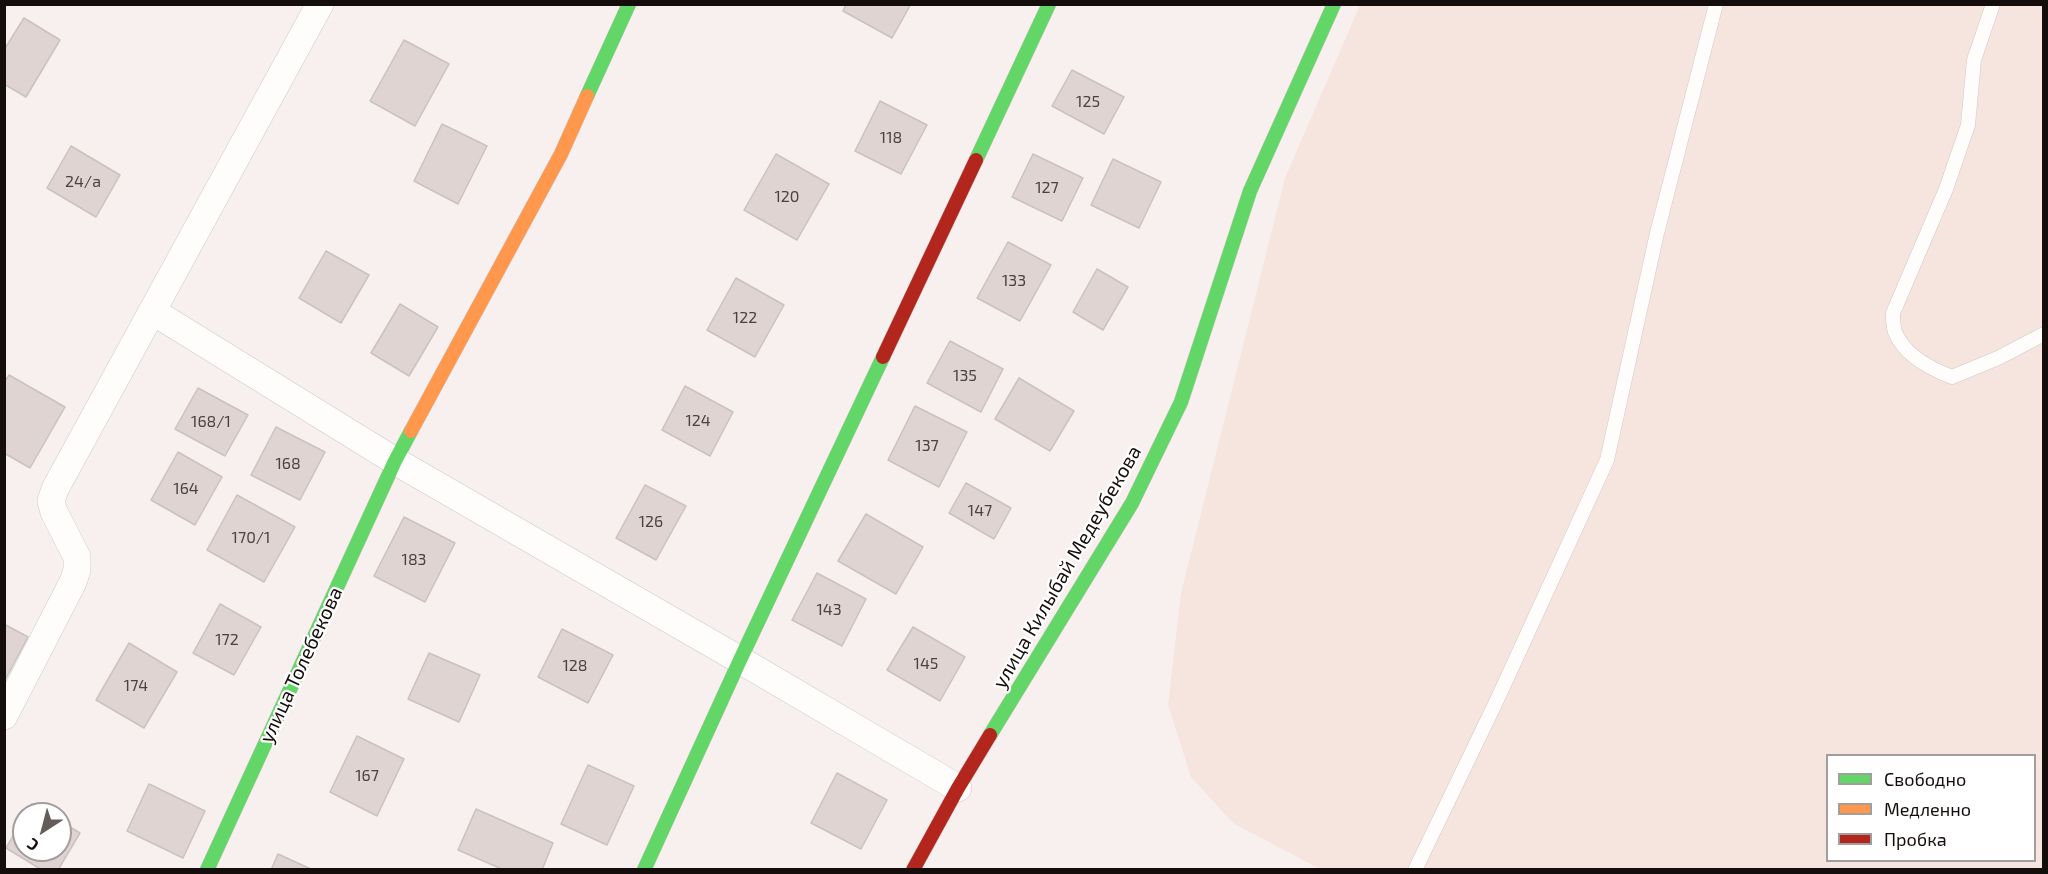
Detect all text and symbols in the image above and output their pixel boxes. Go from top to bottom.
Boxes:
house number: 125 [1076,92,1100,112]
house number: 118 [880,128,902,148]
house number: 24/а [65,172,101,192]
house number: 127 [1035,178,1059,198]
house number: 120 [774,187,800,207]
house number: 133 [1002,271,1026,291]
house number: 122 [733,308,757,328]
house number: 135 [953,366,977,386]
house number: 124 [685,411,711,431]
house number: 168/1 [191,412,231,432]
house number: 137 [915,436,939,456]
street label: улица Килыбай Медеубекова [988,441,1146,693]
house number: 168 [275,454,301,474]
house number: 164 [173,479,199,499]
house number: 147 [968,501,992,521]
house number: 126 [639,512,663,532]
house number: 170/1 [232,528,270,548]
house number: 183 [402,550,426,570]
street label: улица Толебекова [254,583,348,747]
house number: 143 [816,600,842,620]
house number: 172 [215,630,239,650]
house number: 145 [914,654,938,674]
house number: 128 [562,656,588,676]
house number: 174 [124,676,148,696]
legend [1826,754,2036,862]
house number: 167 [355,766,379,786]
text: Свободно [1884,768,1966,790]
text: Медленно [1884,798,1971,820]
north arrow [12,802,72,862]
text: Пробка [1884,828,1947,850]
text: С [23,835,42,856]

